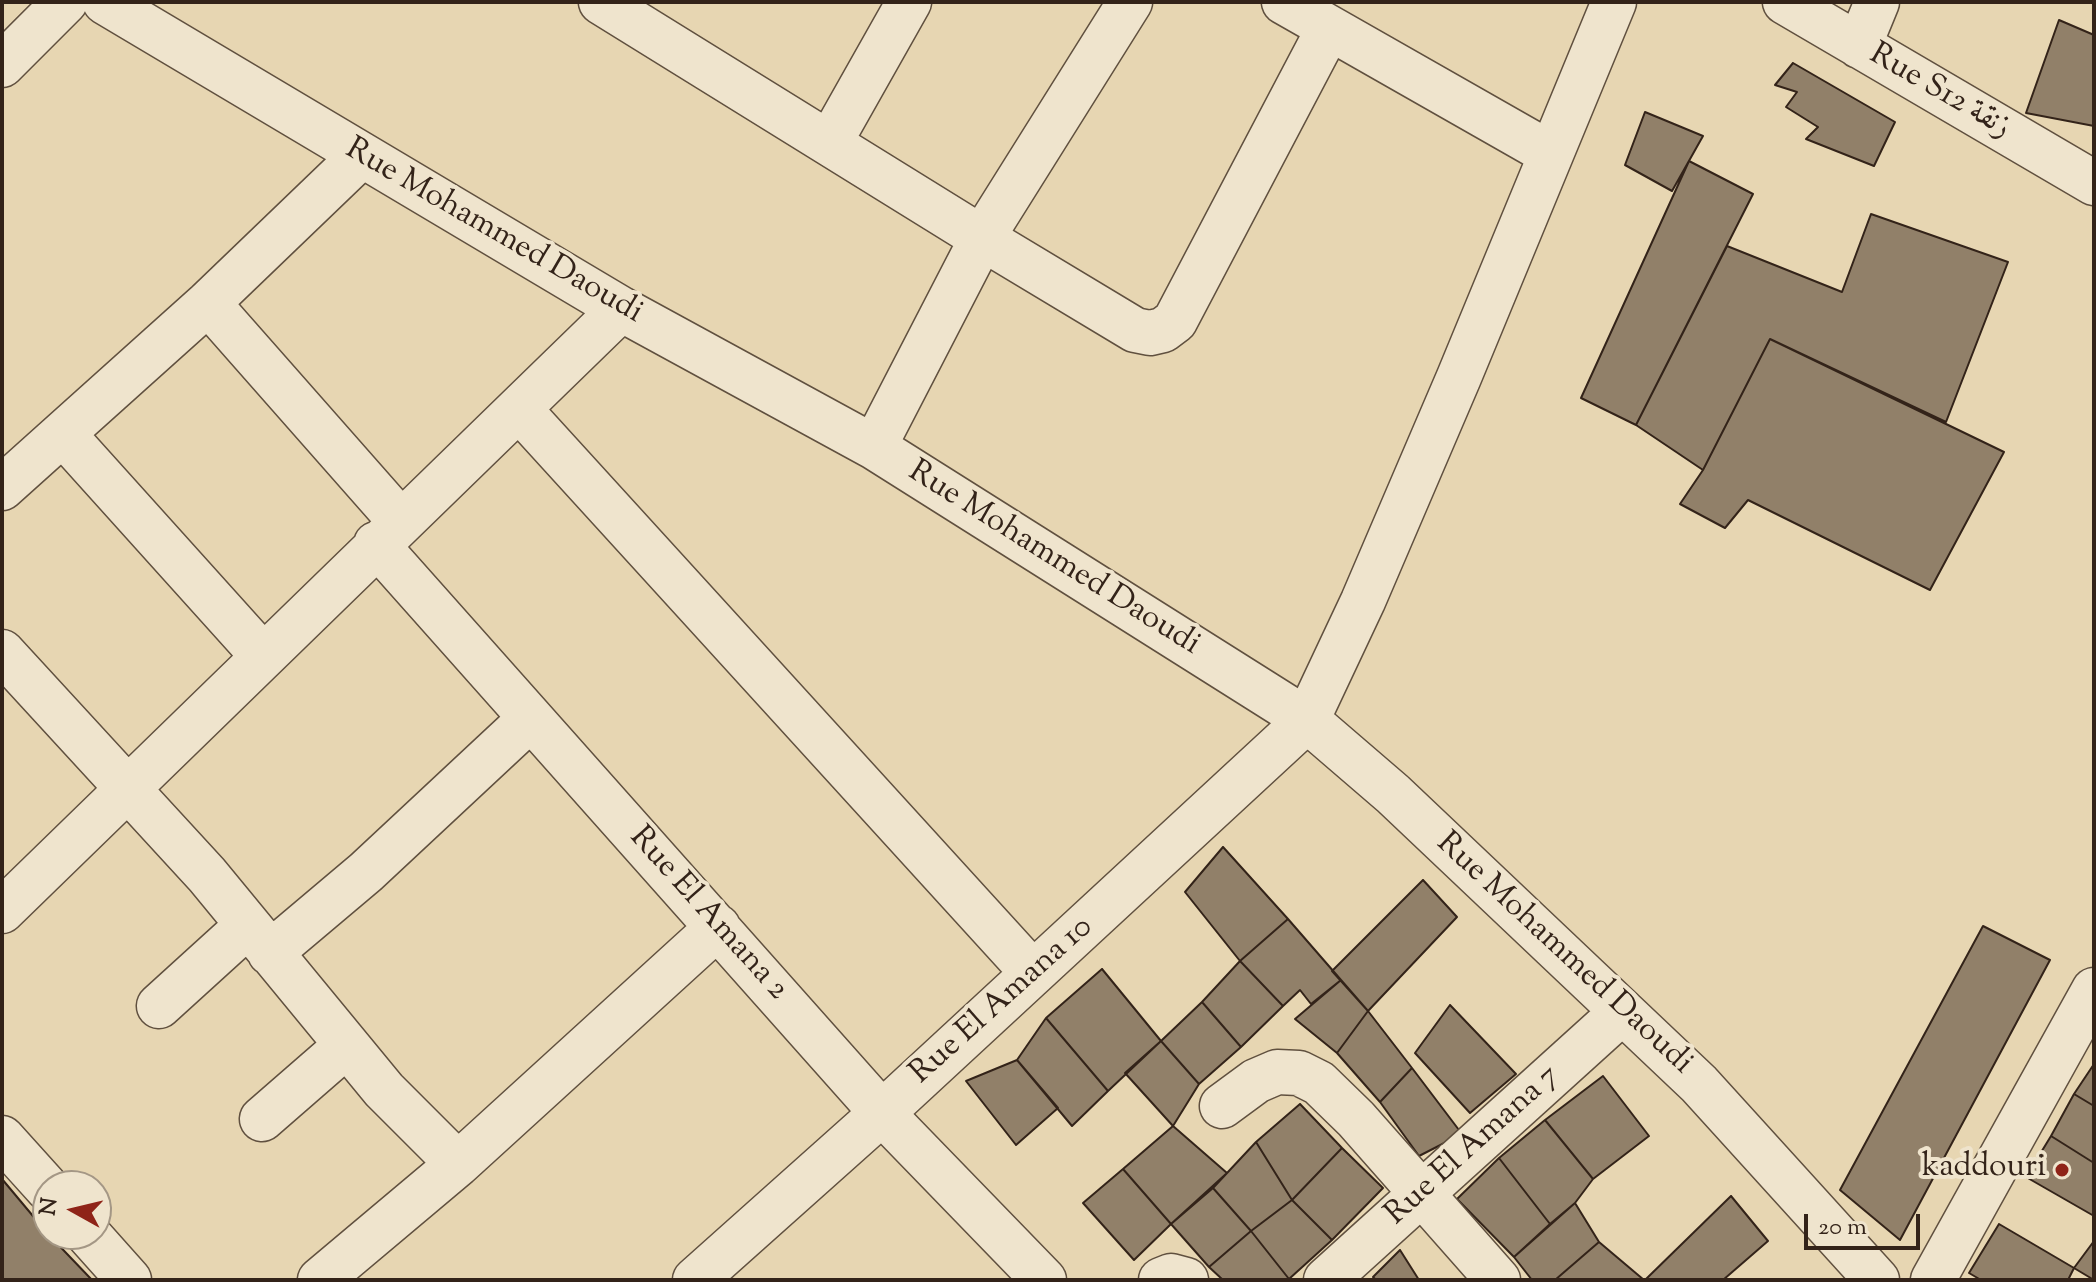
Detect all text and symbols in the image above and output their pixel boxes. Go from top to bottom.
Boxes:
street label: Rue S12 زنقة [1861,37,2017,149]
street label: Rue Mohammed Daoudi [337,132,649,334]
street label: Rue Mohammed Daoudi [900,454,1206,666]
street label: Rue El Amana 2 [619,820,795,1010]
street label: Rue Mohammed Daoudi [1427,826,1699,1084]
street label: Rue El Amana 10 [904,910,1102,1094]
street label: Rue El Amana 7 [1379,1059,1569,1235]
place label: kaddouri [1922,1151,2046,1189]
marker: kaddouri [2053,1161,2071,1179]
north arrow [32,1170,112,1250]
text: N [33,1196,67,1218]
scale bar [1808,1198,1924,1248]
text: 20 m [1818,1211,1867,1245]

